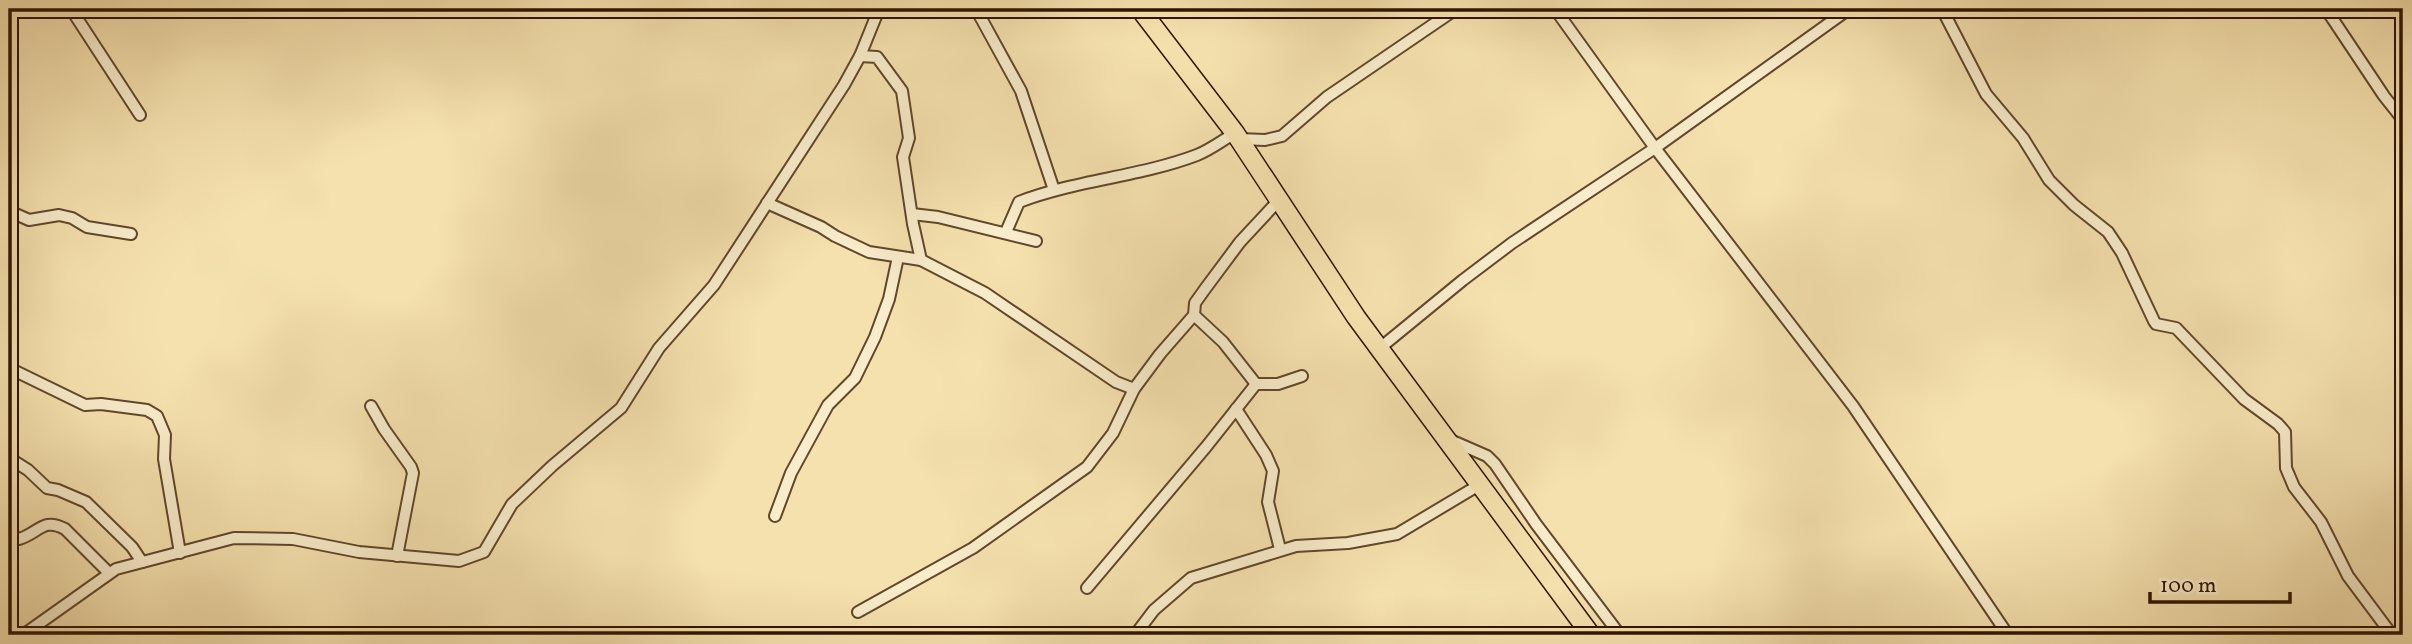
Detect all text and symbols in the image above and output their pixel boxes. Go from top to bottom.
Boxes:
scale bar [2150,560,2290,604]
text: 100 m [2160,572,2217,601]

